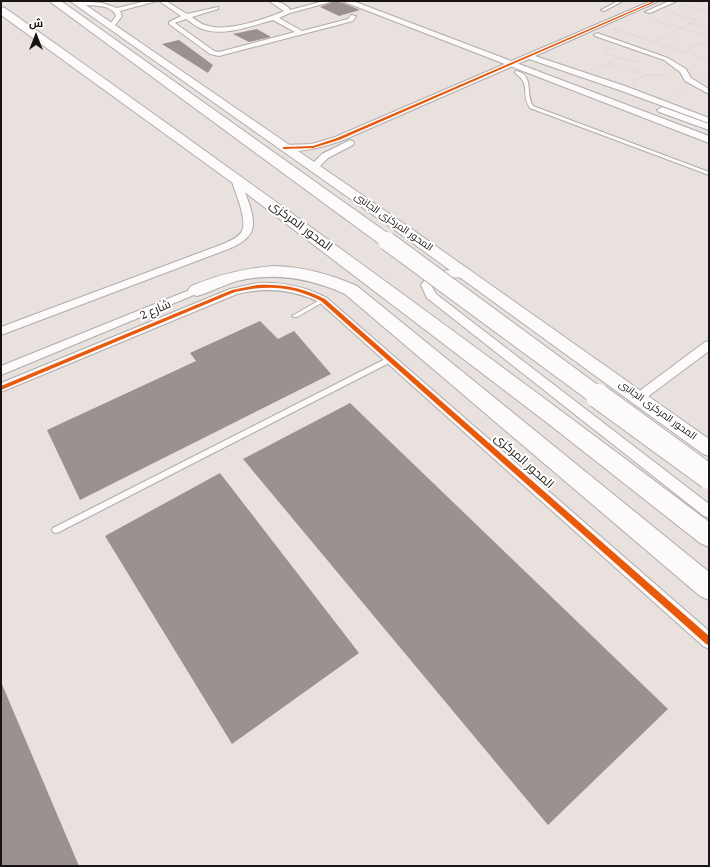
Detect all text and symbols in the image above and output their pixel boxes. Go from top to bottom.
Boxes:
text: ش [29,15,43,32]
north arrow [16,16,56,56]
street label: المحور المركزى الجانبى [351,191,435,255]
street label: المحور المركزى [266,199,334,255]
street label: شارع 2 [138,298,174,324]
street label: المحور المركزى الجانبى [616,379,698,443]
street label: المحور المركزى [490,432,556,492]

